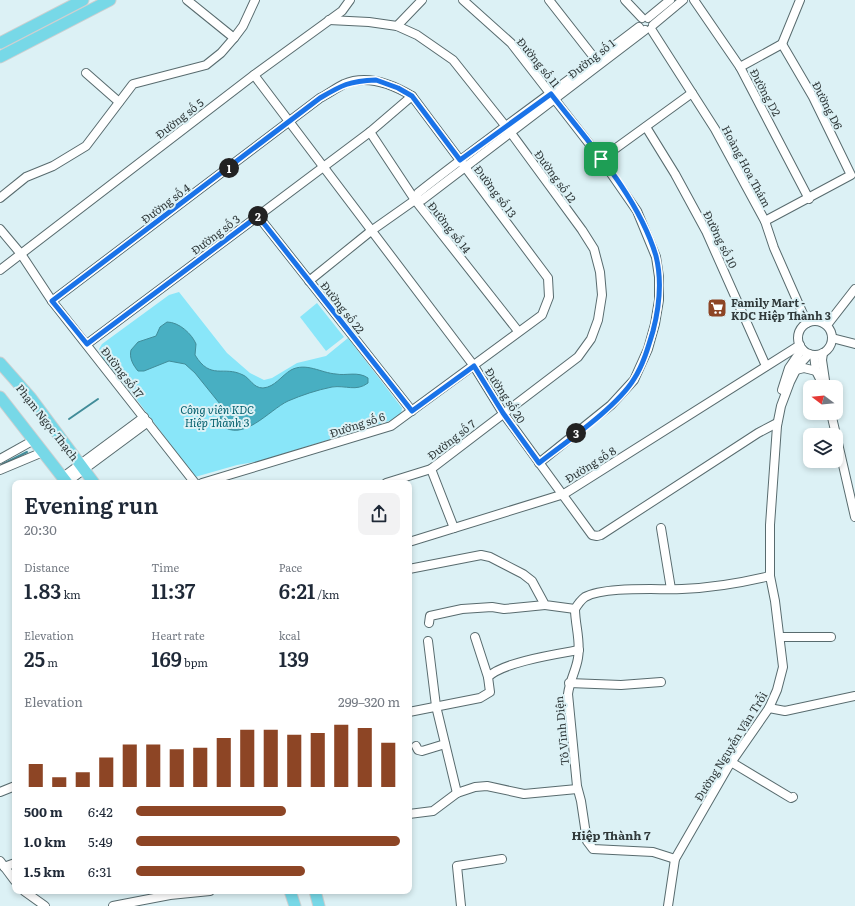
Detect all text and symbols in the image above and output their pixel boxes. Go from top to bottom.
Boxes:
street label: Đường số 11 [514,33,565,91]
street label: Đường số 1 [564,34,618,82]
street label: Đường D2 [747,65,785,119]
street label: Đường D6 [809,78,847,132]
street label: Đường số 5 [152,94,207,142]
street label: Hoàng Hoa Thám [719,122,776,210]
pin [584,142,618,176]
street label: Đường số 12 [531,146,581,206]
icon: arrive [590,148,612,170]
pin: 1 [219,158,239,178]
text: 1 [227,160,231,176]
street label: Đường số 13 [471,161,521,221]
street label: Đường số 4 [137,179,193,227]
street label: Đường số 14 [425,198,475,256]
pin: 2 [248,206,268,226]
street label: Đường số 10 [700,207,742,271]
text: 2 [255,208,261,224]
street label: Đường số 3 [187,210,243,258]
street label: Đường số 22 [317,277,369,337]
place label: Family Mart - KDC Hiệp Thành 3 [731,294,831,323]
supermarket icon: Family Mart - KDC Hiệp Thành 3 [706,297,728,319]
street label: Đường số 17 [98,343,148,401]
street label: Đường số 20 [482,364,530,426]
street label: Phạm Ngọc Thạch [13,380,83,464]
north arrow [803,380,843,420]
map controls [803,380,843,468]
park label: Công viên KDC Hiệp Thành 3 [180,401,254,430]
street label: Đường số 6 [327,407,387,440]
street label: Đường số 7 [424,415,479,463]
pin: 3 [566,423,586,443]
text: 3 [573,425,579,441]
button: layers [803,428,843,468]
street label: Đường số 8 [561,442,619,486]
text: Evening run [24,488,158,521]
button: share [358,493,400,535]
text: 20:30 [24,520,57,539]
text: Distance [24,559,69,575]
text: Time [151,559,179,575]
text: Pace [279,559,302,575]
text: 1.83 [24,575,61,605]
text: 11:37 [151,575,195,605]
text: 6:21 [279,575,315,605]
text: km [61,586,81,602]
text: /km [315,586,339,602]
text: Elevation [24,627,74,643]
text: Heart rate [151,627,205,643]
text: kcal [279,627,300,643]
text: 25 [24,643,45,673]
text: 169 [151,643,182,673]
text: 139 [279,643,309,673]
text: m [45,654,58,670]
text: bpm [182,654,208,670]
street label: Đường Nguyễn Văn Trỗi [690,688,770,804]
text: Elevation [24,692,83,711]
text: 299–320 m [338,692,400,711]
street label: Tô Vĩnh Diện [550,696,572,766]
text: 500 m [24,802,63,821]
text: 6:42 [88,802,113,821]
district label: Hiệp Thành 7 [571,826,651,844]
text: 1.0 km [24,832,66,851]
text: 5:49 [88,832,113,851]
text: 1.5 km [24,862,65,881]
text: 6:31 [88,862,112,881]

